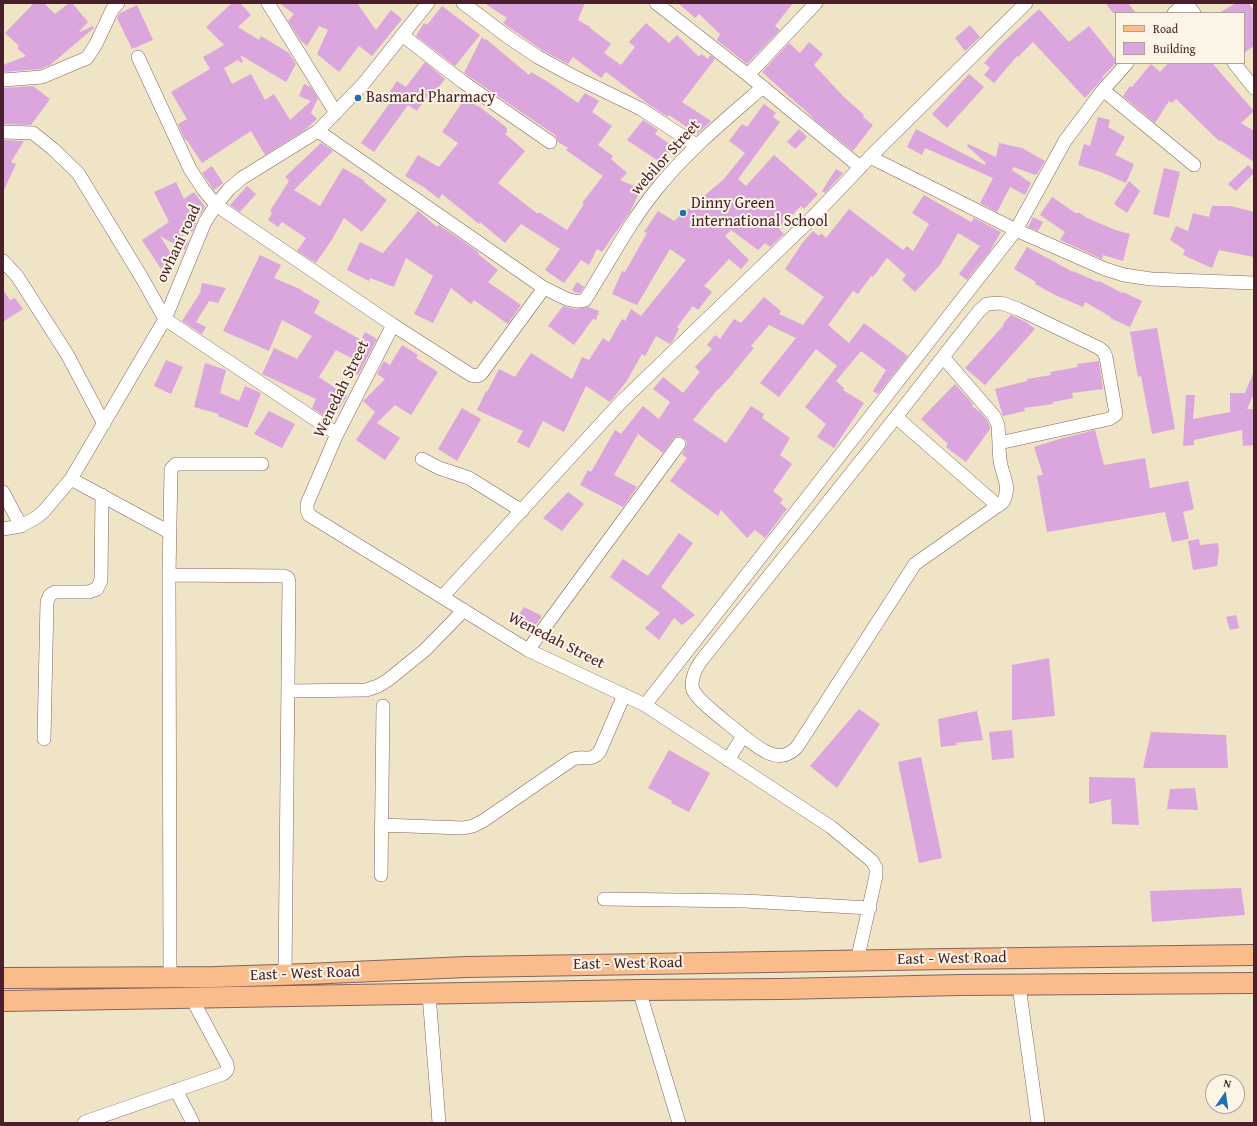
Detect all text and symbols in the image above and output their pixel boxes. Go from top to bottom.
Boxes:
legend [1115,12,1245,64]
text: Road [1153,20,1178,37]
text: Building [1153,40,1196,57]
place label: Basmard Pharmacy [366,88,496,108]
marker: Basmard Pharmacy [353,93,363,103]
street label: webilor Street [627,116,705,200]
place label: Dinny Green international School [691,194,828,232]
street label: owhani road [153,202,205,286]
marker: Dinny Green international School [678,208,688,218]
street label: Wenedah Street [310,337,374,441]
street label: Wenedah Street [504,608,608,674]
street label: East - West Road [897,948,1007,970]
street label: East - West Road [573,953,683,975]
street label: East - West Road [250,962,360,986]
north arrow [1205,1074,1245,1114]
text: N [1222,1075,1233,1092]

